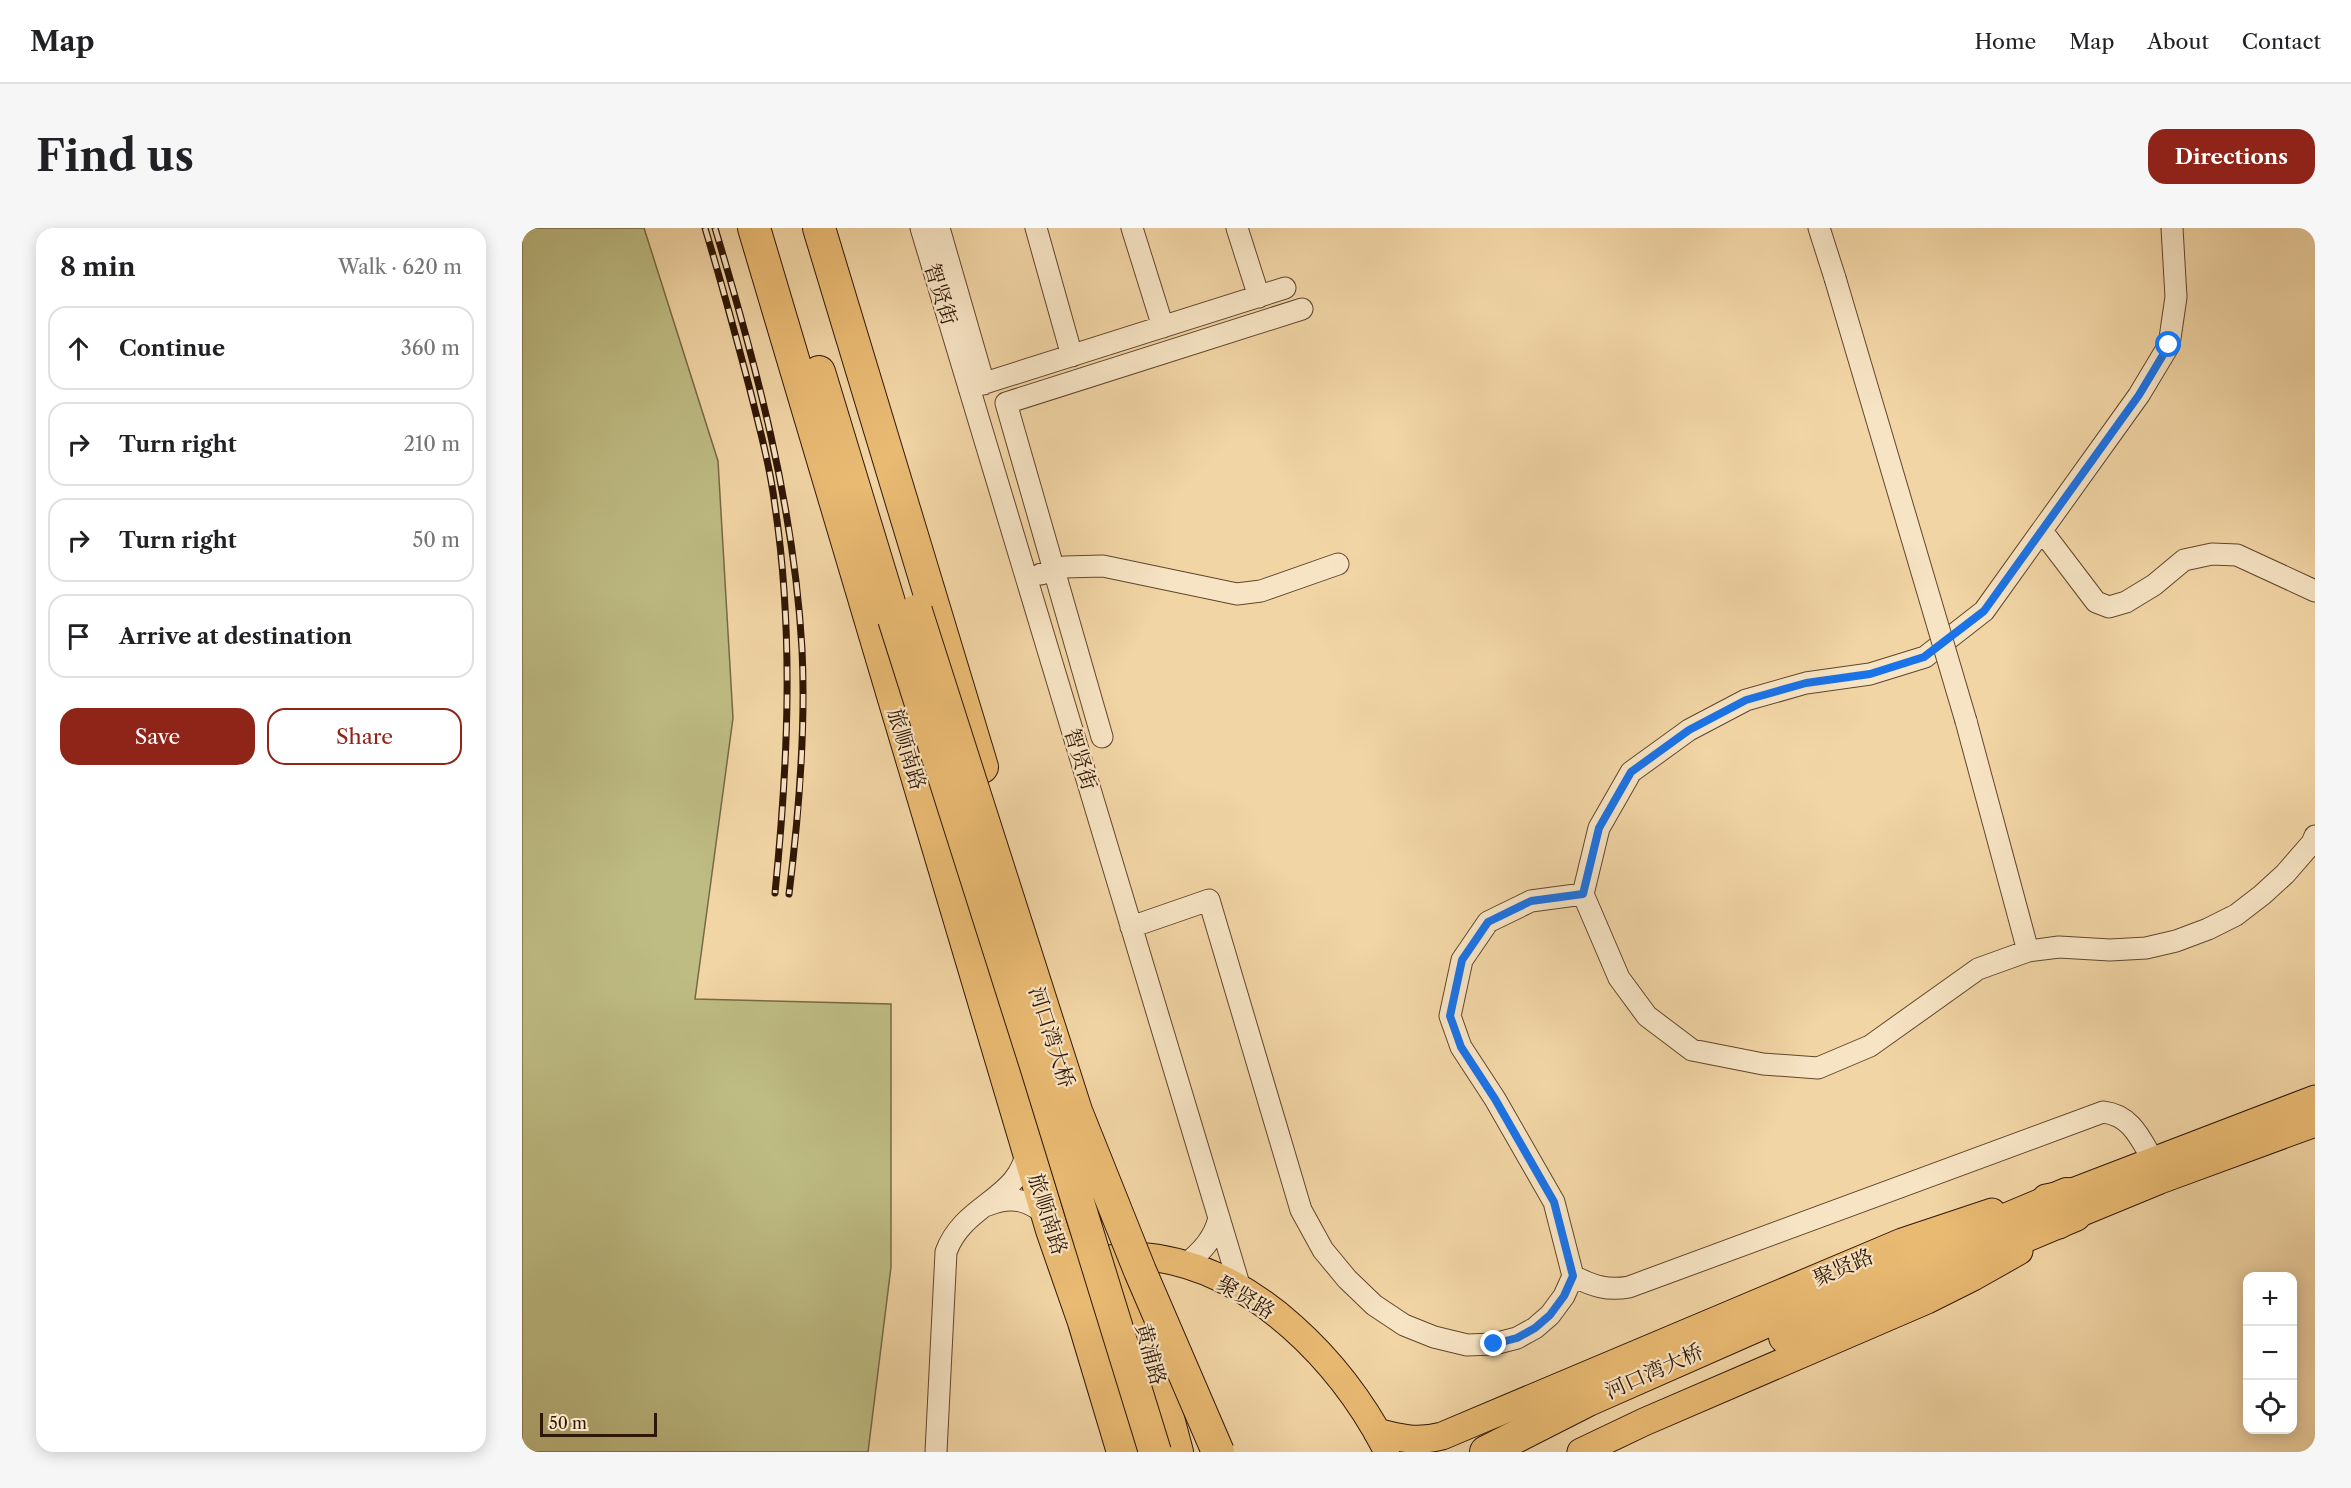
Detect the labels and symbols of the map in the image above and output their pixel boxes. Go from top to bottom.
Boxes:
street label: 智贤街 [920,260,962,328]
route start [2155,331,2181,357]
street label: 旅顺南路 [883,705,931,793]
street label: 智贤街 [1060,725,1102,793]
street label: 河口湾大桥 [1024,983,1080,1091]
street label: 旅顺南路 [1023,1170,1073,1258]
street label: 聚贤路 [1809,1243,1877,1291]
street label: 聚贤路 [1213,1270,1279,1324]
street label: 黄浦路 [1131,1320,1171,1388]
route end [1480,1330,1506,1356]
street label: 河口湾大桥 [1601,1338,1707,1404]
scale bar [540,1410,657,1438]

